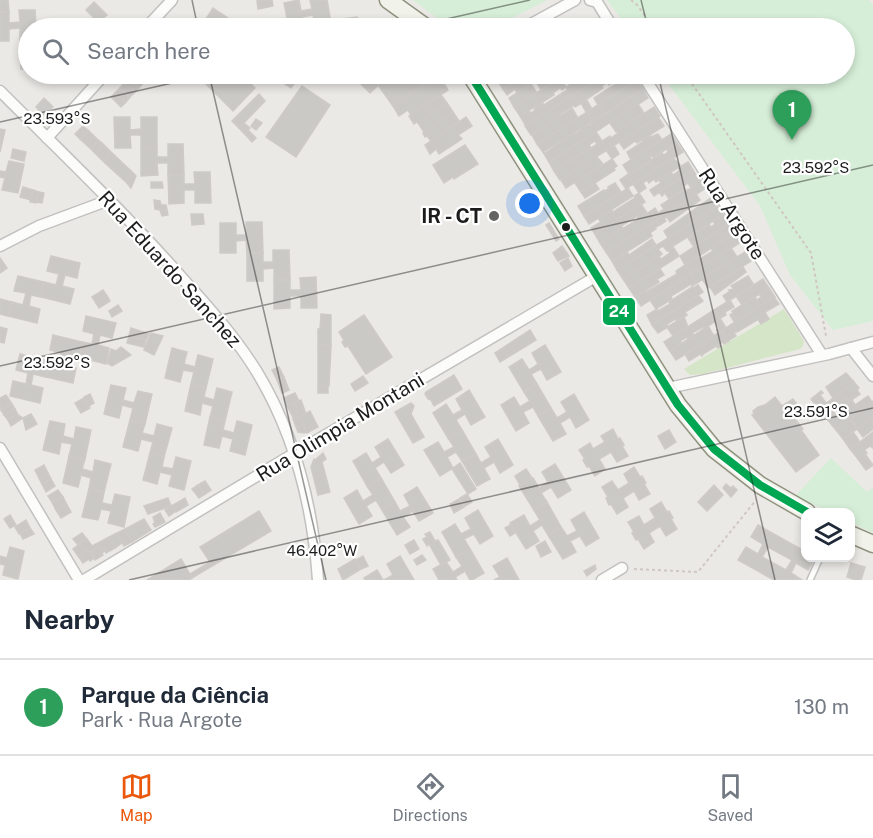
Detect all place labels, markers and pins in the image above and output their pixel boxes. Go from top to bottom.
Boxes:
pin: 1 [772,90,812,140]
place label: IR - CT [421,204,482,228]
marker: IR - CT [487,209,501,223]
unlabelled marker [560,221,572,233]

